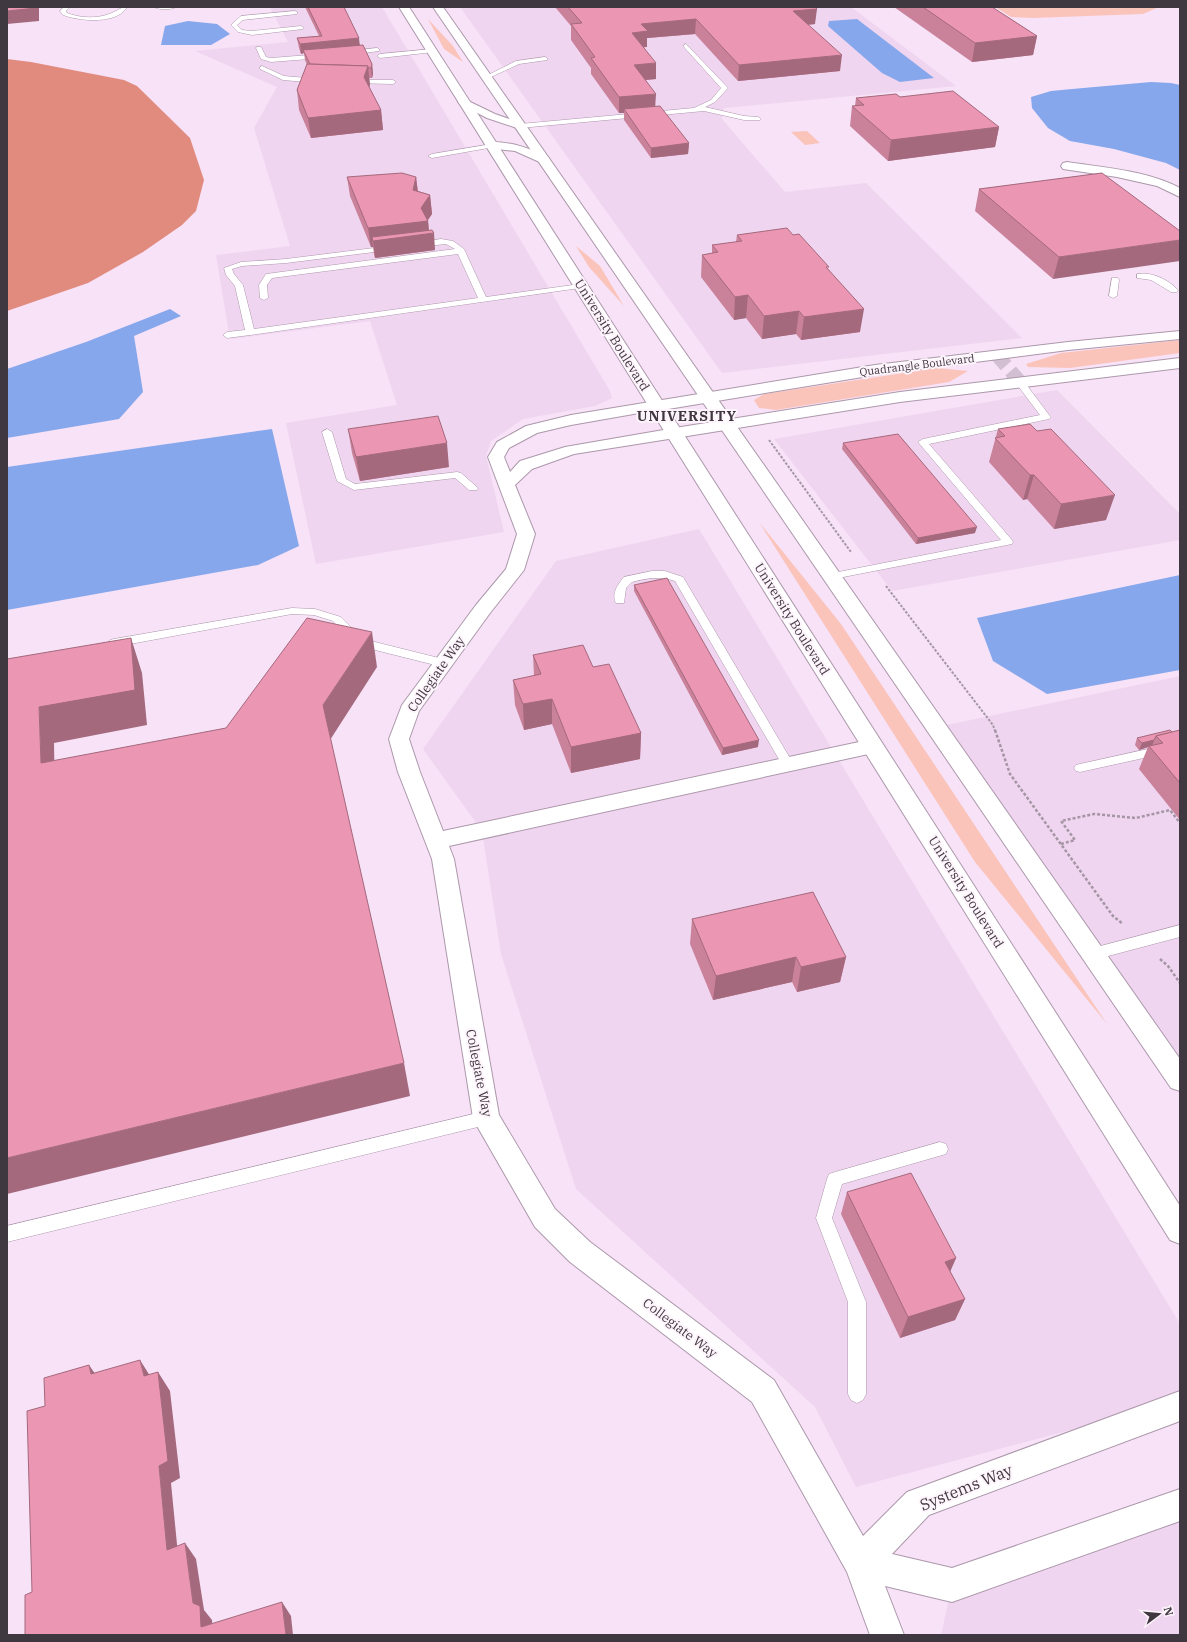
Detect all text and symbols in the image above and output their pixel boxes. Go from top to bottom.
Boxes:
street label: University Boulevard [571,276,653,394]
street label: Quadrangle Boulevard [859,351,976,379]
district label: UNIVERSITY [637,407,737,425]
street label: University Boulevard [751,560,833,678]
street label: Collegiate Way [404,633,468,715]
street label: University Boulevard [925,833,1007,951]
street label: Collegiate Way [462,1028,496,1118]
street label: Collegiate Way [639,1294,721,1362]
street label: Systems Way [917,1459,1016,1515]
north arrow [1139,1594,1179,1634]
text: N [1161,1605,1177,1618]

